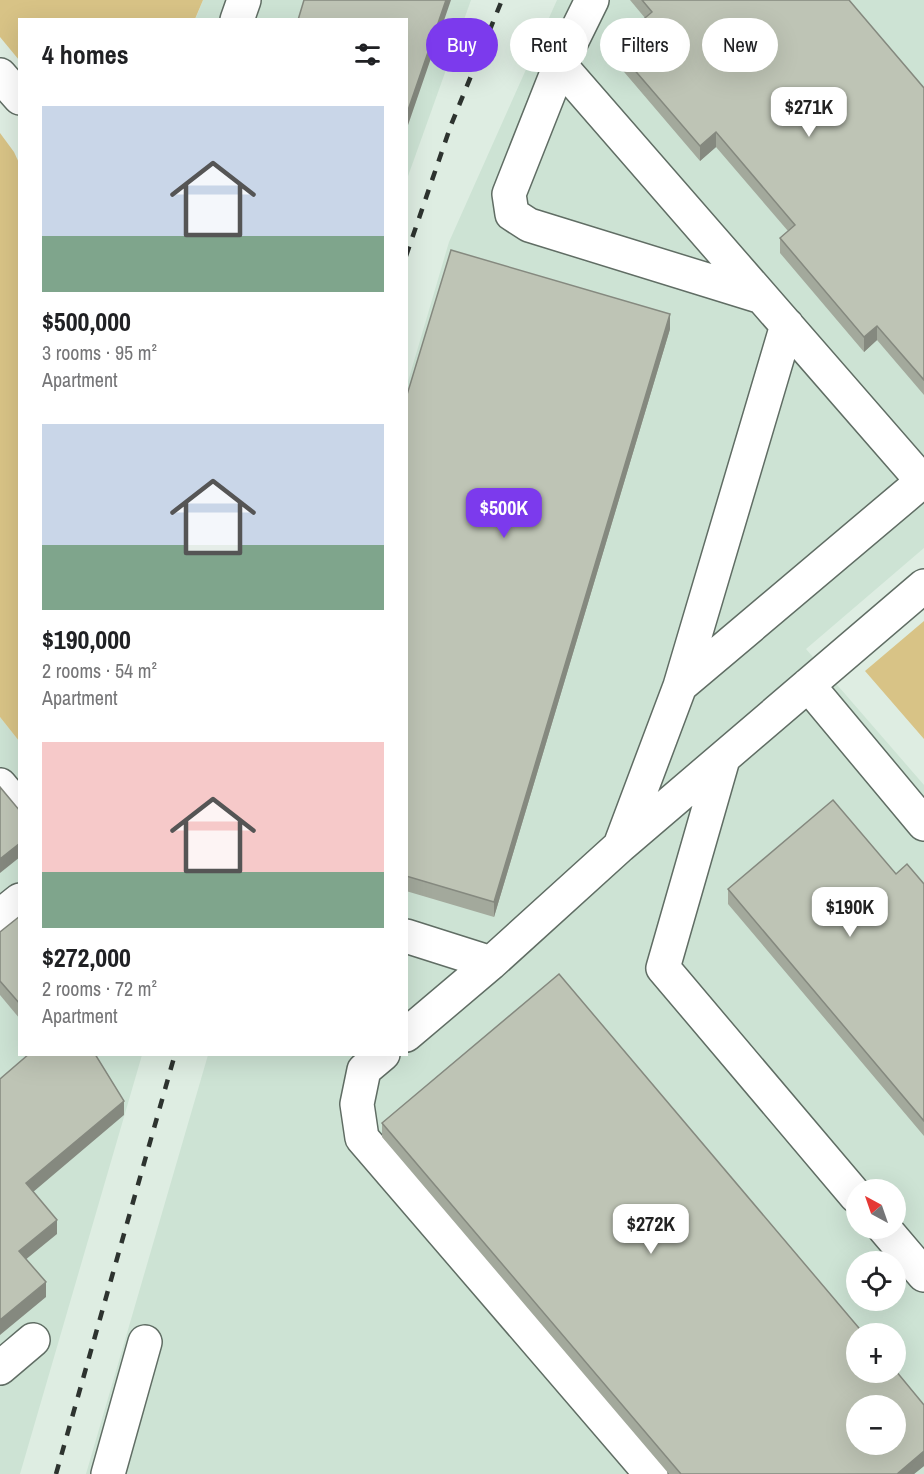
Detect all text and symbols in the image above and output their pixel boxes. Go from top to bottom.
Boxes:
chip: Buy [426,18,498,72]
chip: Rent [510,18,588,72]
chip: Filters [600,18,690,72]
chip: New [702,18,778,72]
text: 4 homes [42,37,129,72]
icon: filters [351,38,384,71]
pin: $271K [767,87,851,138]
text: $271K [785,93,833,120]
icon: home [159,145,267,253]
text: $500,000 [42,304,131,339]
text: 3 rooms · 95 m² [42,339,157,366]
text: Apartment [42,366,118,393]
icon: home [159,463,267,571]
pin: $500K [462,488,546,539]
text: $500K [480,494,528,521]
text: $190,000 [42,622,131,657]
text: 2 rooms · 54 m² [42,657,157,684]
text: Apartment [42,684,118,711]
icon: home [159,781,267,889]
pin: $190K [808,887,892,938]
text: $190K [826,893,874,920]
text: $272,000 [42,940,131,975]
text: 2 rooms · 72 m² [42,975,157,1002]
text: Apartment [42,1002,118,1029]
north arrow [846,1179,906,1239]
map controls [846,1179,906,1455]
pin: $272K [609,1204,693,1255]
text: $272K [627,1210,675,1237]
button: locate [846,1251,906,1311]
button: + [846,1323,906,1383]
button: − [846,1395,906,1455]

